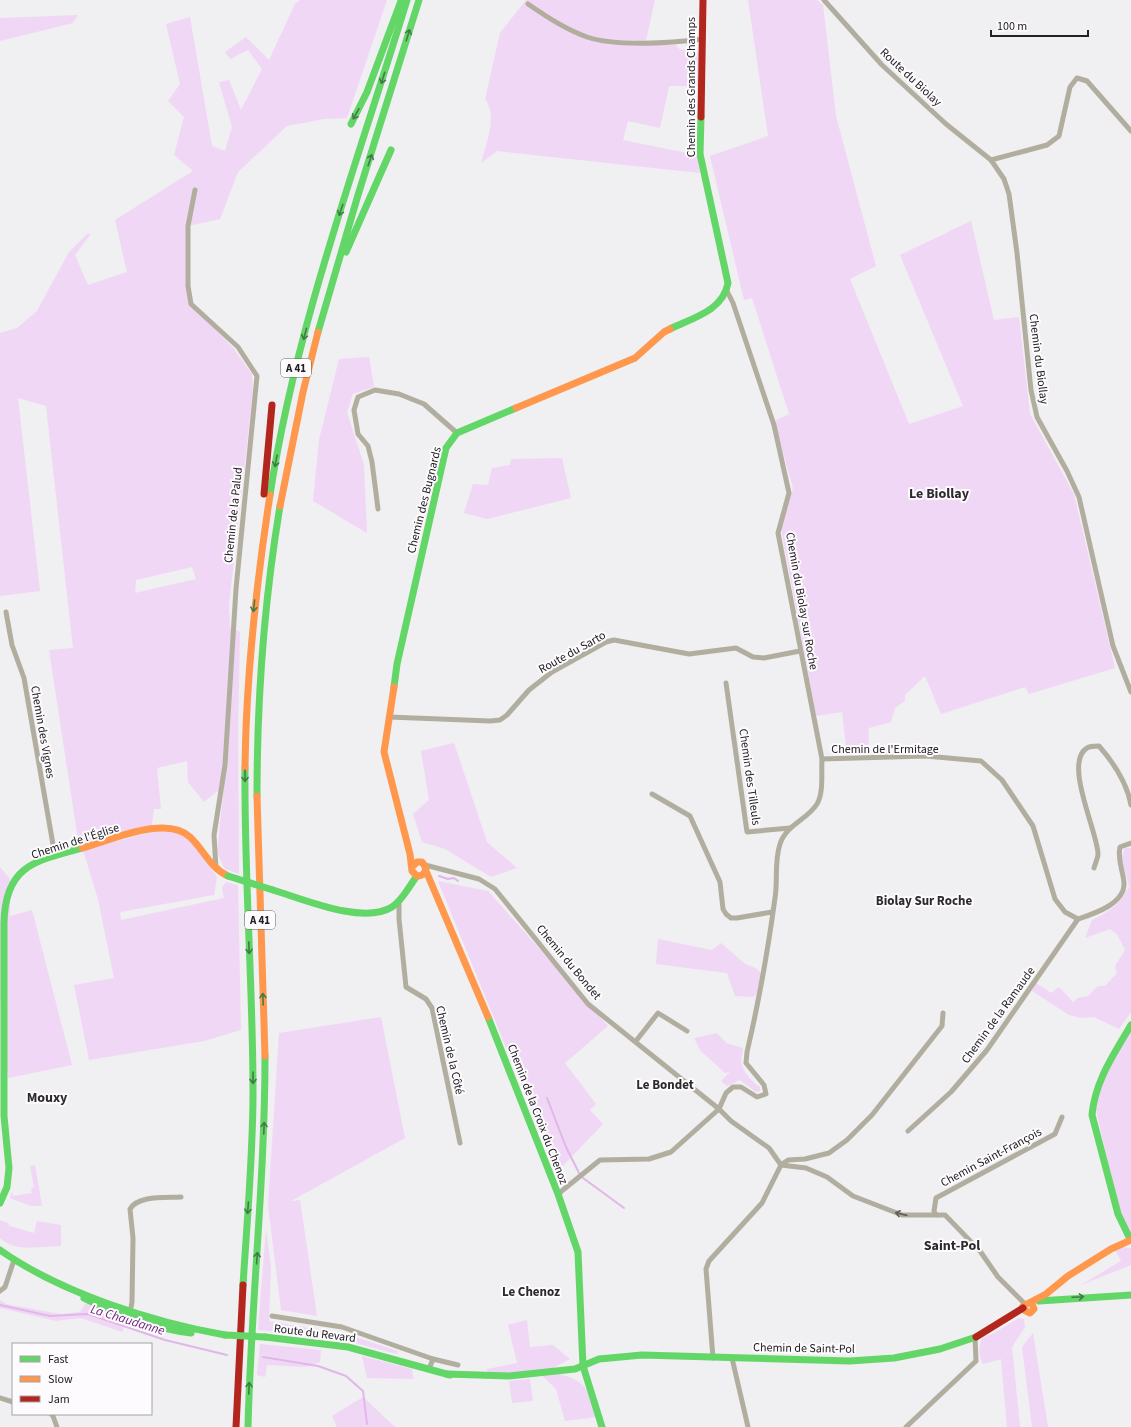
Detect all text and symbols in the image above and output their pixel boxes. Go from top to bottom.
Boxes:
scale bar [991,12,1088,38]
street label: Chemin des Grands Champs [683,17,700,157]
text: 100 m [997,18,1027,35]
one-way arrow [405,29,412,42]
street label: Route du Biolay [876,44,946,111]
one-way arrow [379,71,386,84]
one-way arrow [352,108,360,120]
one-way arrow [367,153,374,166]
one-way arrow [337,203,344,216]
street label: Chemin du Biollay [1025,313,1053,406]
one-way arrow [300,328,308,341]
road number: A 41 [281,359,311,377]
street label: Chemin des Bugnards [403,445,446,555]
one-way arrow [271,454,279,467]
street label: Chemin de la Palud [220,466,247,564]
district label: Le Biollay [909,484,970,504]
street label: Chemin du Biolay sur Roche [781,531,822,671]
one-way arrow [251,599,258,612]
street label: Route du Sarto [536,627,609,678]
street label: Chemin des Vignes [26,684,59,780]
street label: Chemin des Tilleuls [734,728,765,826]
street label: Chemin de l'Ermitage [831,741,939,758]
one-way arrow [241,769,249,782]
street label: Chemin de l'Église [29,819,121,864]
district label: Biolay Sur Roche [876,892,972,910]
road number: A 41 [245,911,275,929]
street label: Chemin du Bondet [532,921,605,1004]
one-way arrow [245,941,253,954]
street label: Chemin de la Ramaude [958,963,1039,1067]
one-way arrow [259,993,267,1006]
street label: Chemin de la Côté [431,1004,468,1096]
street label: Chemin de la Croix du Chenoz [503,1042,572,1187]
one-way arrow [249,1071,257,1084]
district label: Le Bondet [636,1076,694,1094]
district label: Mouxy [27,1088,68,1108]
one-way arrow [260,1122,268,1135]
street label: Chemin Saint-François [938,1124,1045,1191]
one-way arrow [245,1201,252,1214]
one-way arrow [895,1209,908,1217]
district label: Saint-Pol [924,1236,980,1256]
one-way arrow [253,1252,260,1265]
district label: Le Chenoz [502,1283,560,1301]
one-way arrow [1071,1294,1084,1301]
water label: La Chaudanne [88,1300,167,1340]
street label: Route du Revard [273,1320,357,1347]
street label: Chemin de Saint-Pol [753,1339,855,1358]
legend [12,1343,152,1415]
text: Fast [48,1351,68,1368]
text: Slow [48,1371,73,1388]
one-way arrow [245,1382,252,1395]
text: Jam [48,1391,70,1408]

